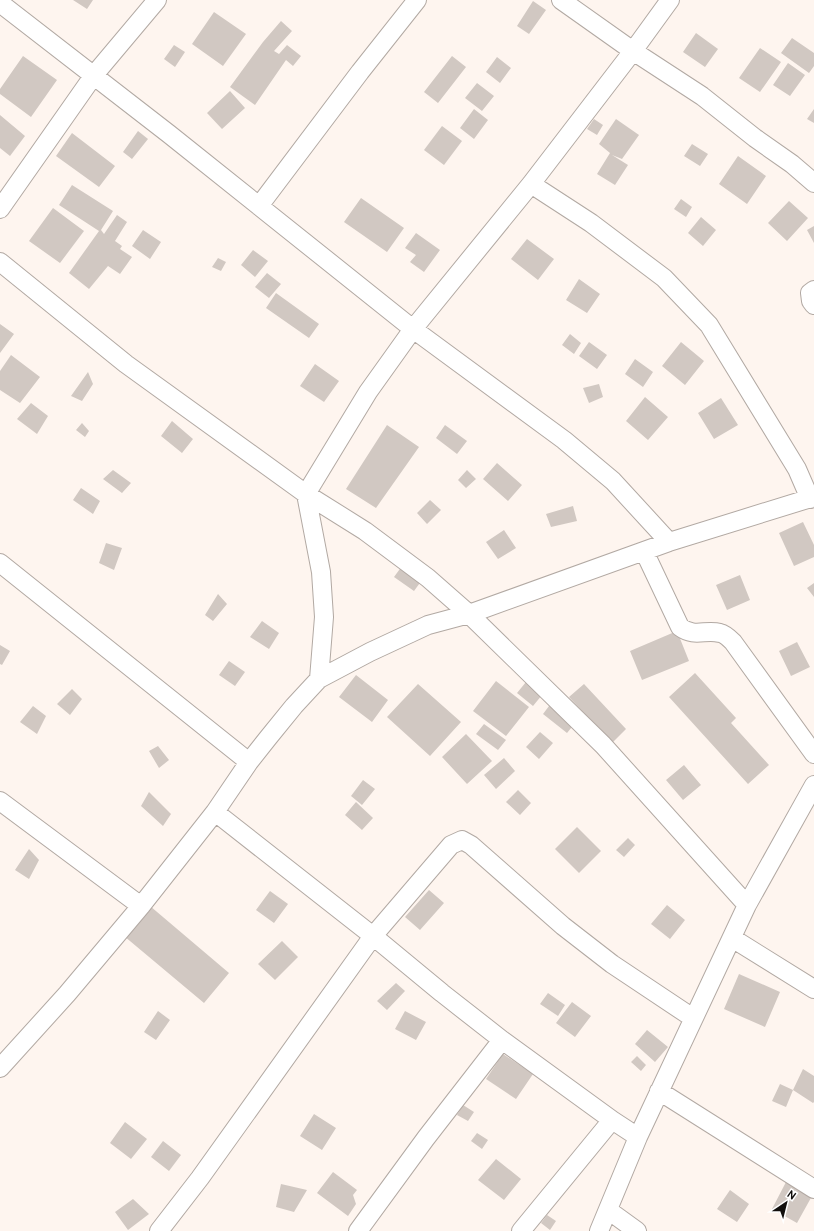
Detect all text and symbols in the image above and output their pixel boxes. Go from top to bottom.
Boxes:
north arrow [766,1183,806,1223]
text: N [784,1188,798,1204]

